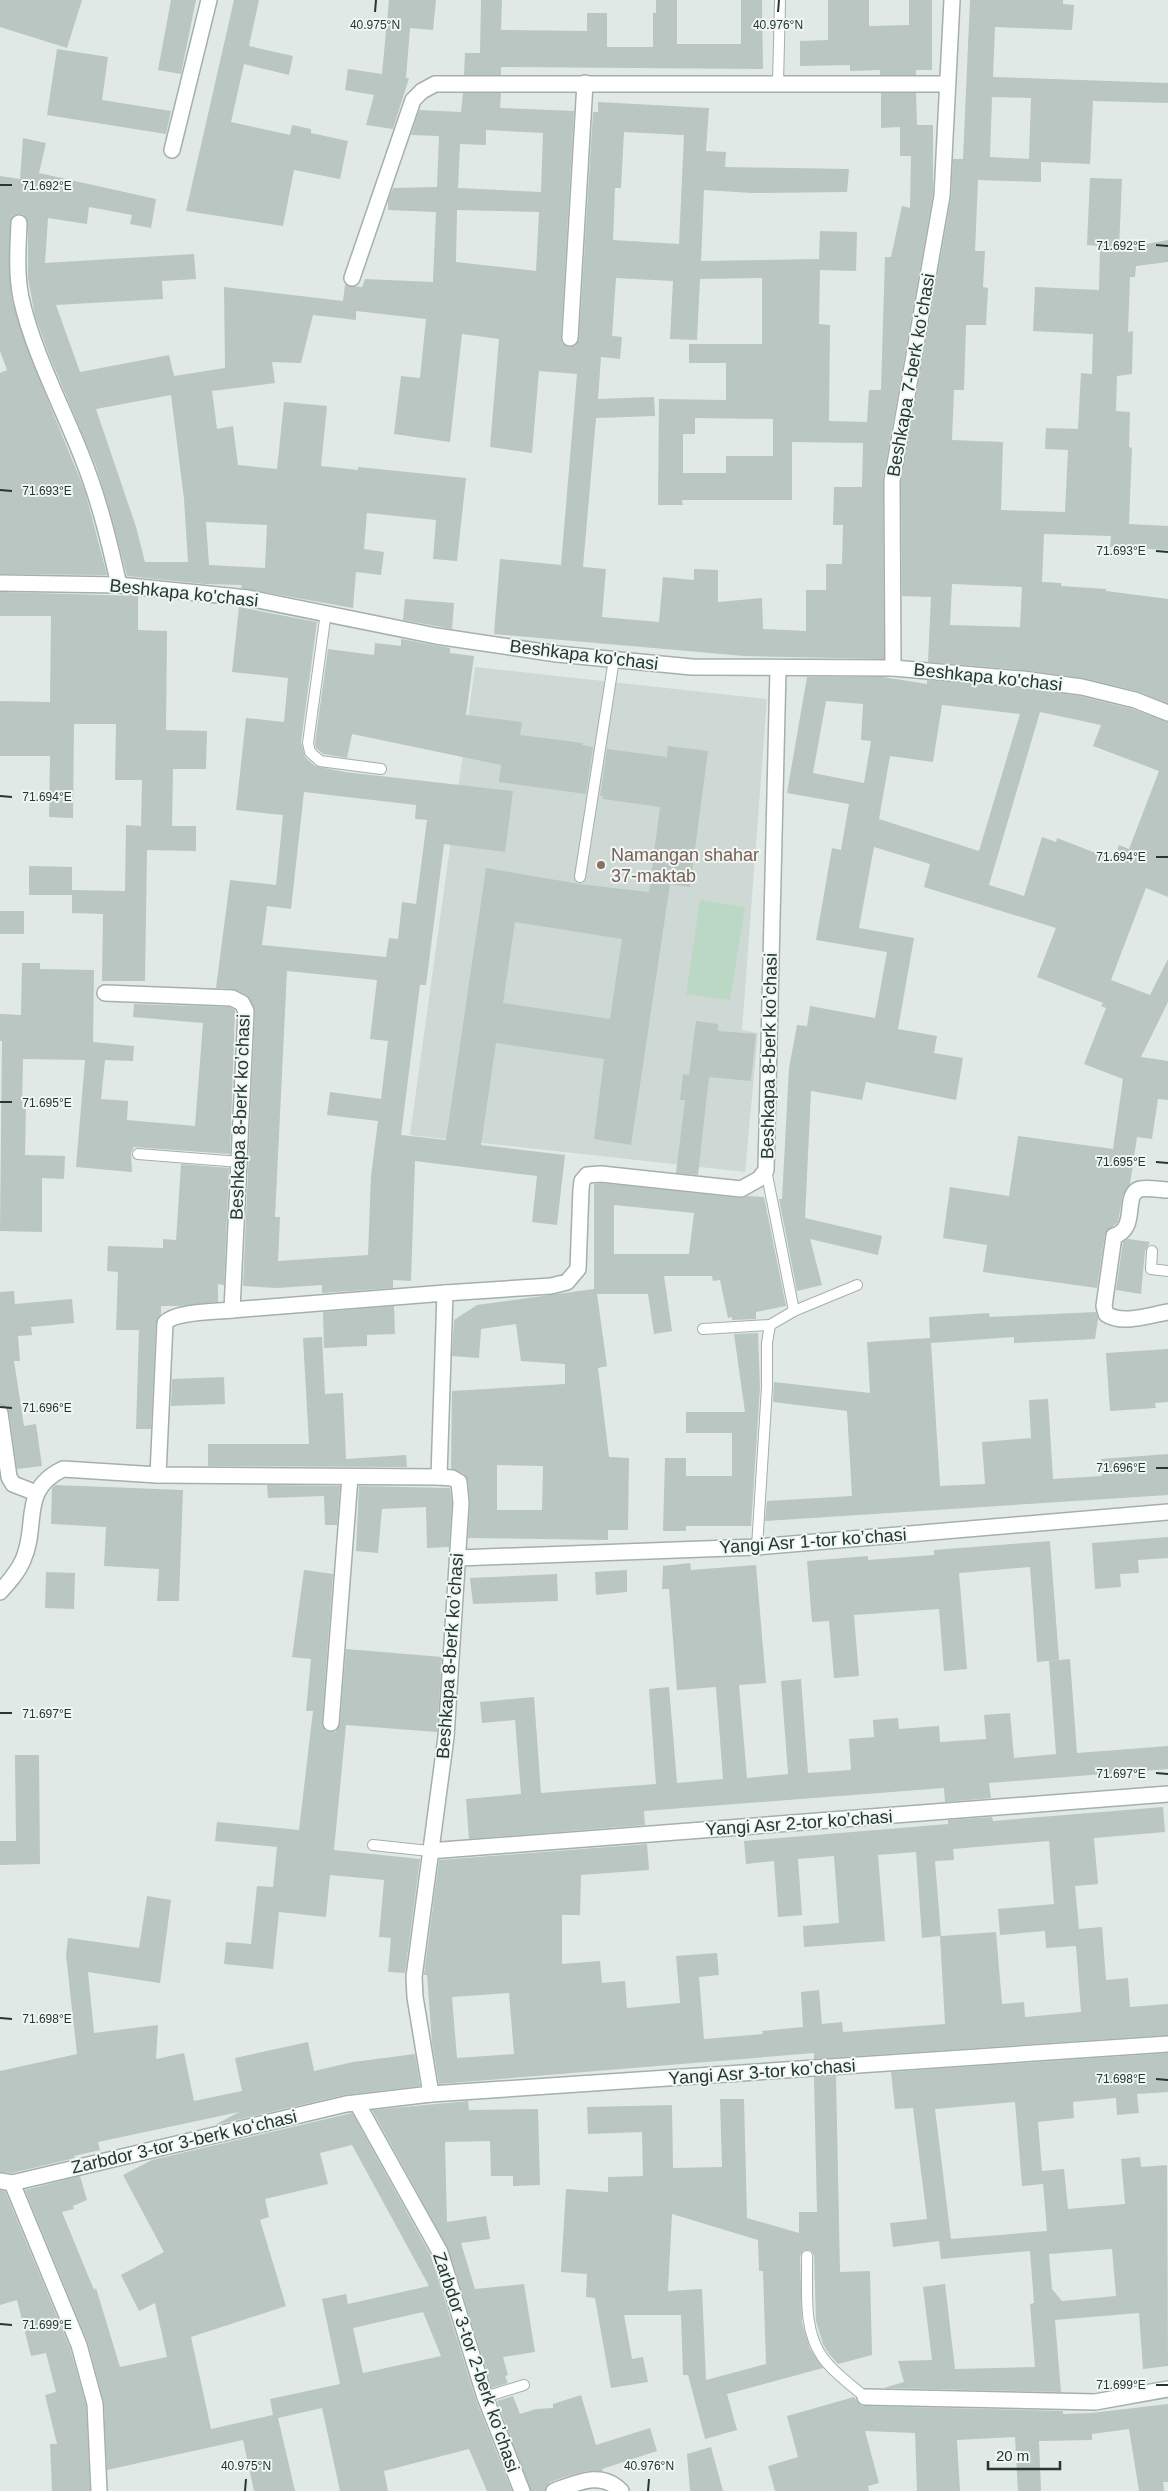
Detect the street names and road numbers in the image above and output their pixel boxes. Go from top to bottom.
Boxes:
street label: Beshkapa 7-berk koʻchasi [883,272,939,478]
street label: Beshkapa ko'chasi [109,575,259,611]
street label: Beshkapa ko'chasi [509,636,659,674]
street label: Beshkapa ko'chasi [913,659,1063,695]
street label: Beshkapa 8-berk koʼchasi [757,953,781,1159]
street label: Beshkapa 8-berk koʼchasi [226,1014,254,1220]
street label: Yangi Asr 1-tor koʼchasi [719,1524,907,1558]
street label: Beshkapa 8-berk koʼchasi [433,1552,467,1760]
street label: Yangi Asr 2-tor koʼchasi [705,1806,893,1840]
street label: Yangi Asr 3-tor koʼchasi [668,2055,856,2089]
street label: Zarbdor 3-tor 3-berk koʻchasi [69,2106,299,2178]
street label: Zarbdor 3-tor 2-berk koʼchasi [429,2249,523,2475]

